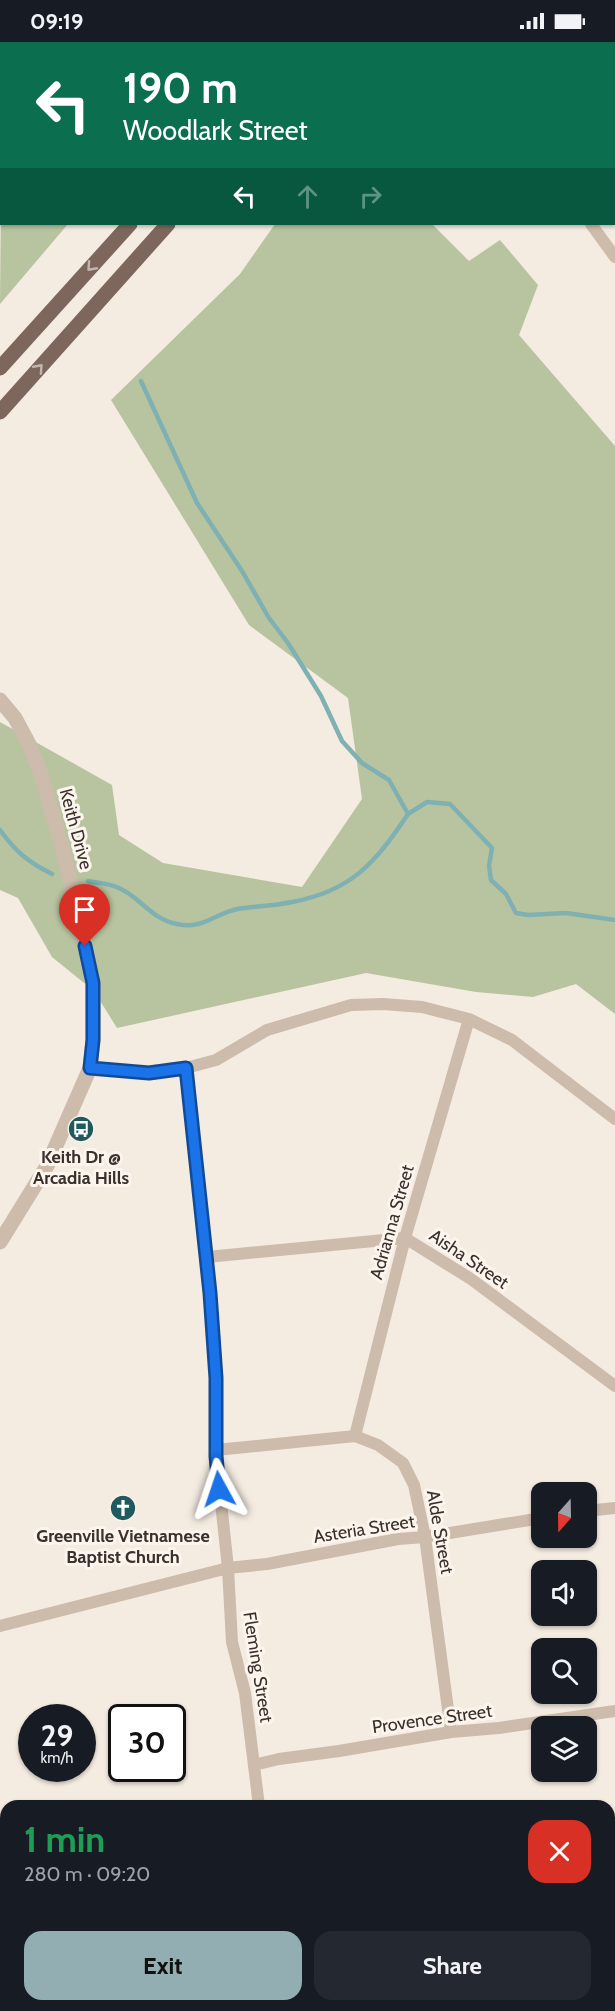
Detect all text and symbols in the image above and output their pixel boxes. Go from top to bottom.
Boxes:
text: 09:19 [30,8,83,35]
text: 190 m [123,62,238,114]
icon: left [24,66,102,144]
text: Woodlark Street [123,114,308,147]
icon: left [228,180,261,213]
icon: ahead [291,180,324,213]
icon: right [354,180,387,213]
one-way arrow [87,260,98,271]
one-way arrow [32,364,43,375]
street label: Keith Drive [55,786,97,872]
pin [59,884,110,946]
icon: arrive [68,893,101,926]
bus stop icon: Keith Dr @ Arcadia Hills [66,1114,96,1144]
place label: Keith Dr @ Arcadia Hills [33,1146,129,1189]
street label: Adrianna Street [365,1162,419,1282]
street label: Aisha Street [425,1224,513,1294]
position arrow [187,1457,251,1521]
north arrow [531,1482,597,1548]
map controls [531,1482,597,1782]
street label: Alde Street [422,1488,458,1576]
church icon: Greenville Vietnamese Baptist Church [108,1493,138,1523]
street label: Asteria Street [312,1510,416,1548]
place label: Greenville Vietnamese Baptist Church [36,1525,210,1568]
button: sound [531,1560,597,1626]
street label: Fleming Street [238,1610,278,1724]
button: search [531,1638,597,1704]
street label: Provence Street [371,1700,493,1738]
speed limit sign: 30 [108,1704,186,1782]
button: layers [531,1716,597,1782]
text: 29 [41,1717,73,1754]
text: km/h [41,1749,73,1767]
text: 1 min [24,1817,105,1861]
button: close [528,1820,591,1883]
text: 280 m · 09:20 [24,1862,150,1886]
button: Exit [24,1931,302,2000]
button: Share [314,1931,591,2000]

